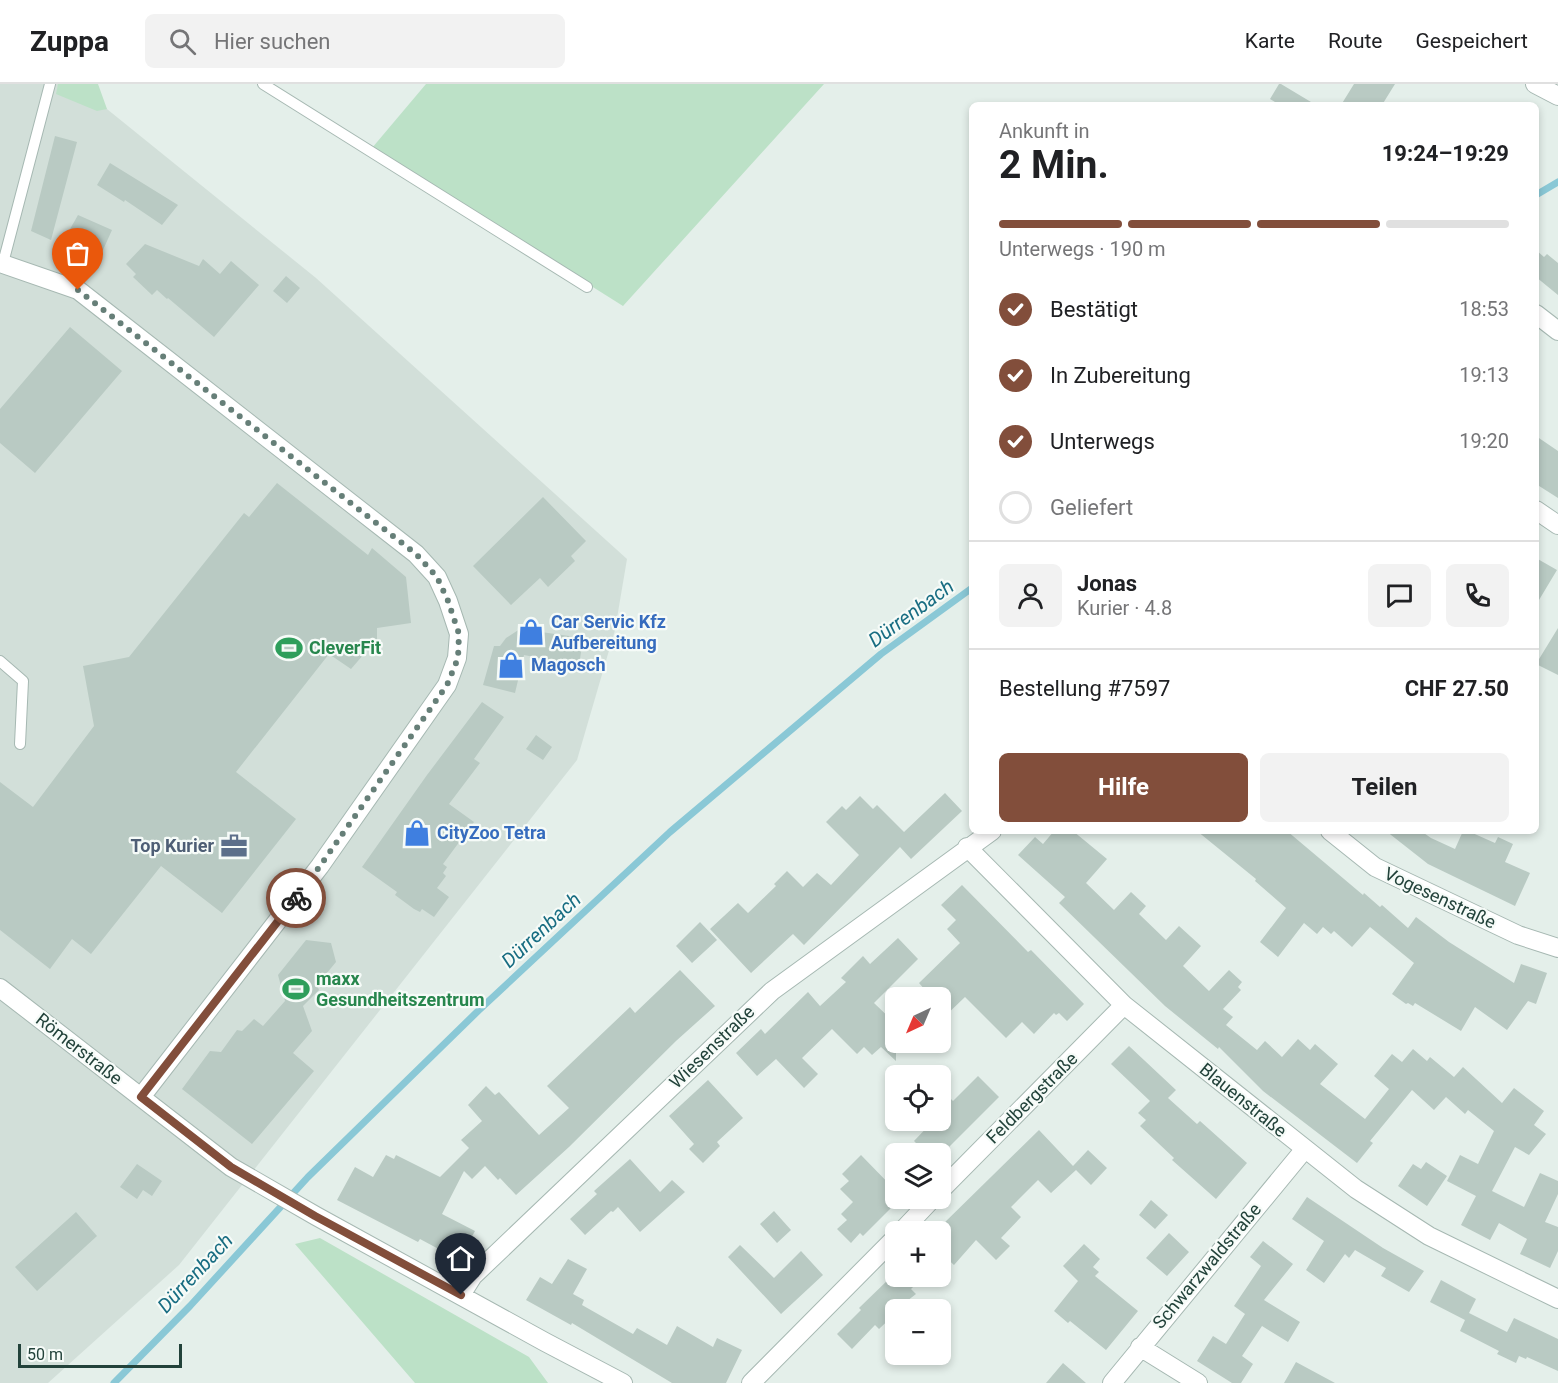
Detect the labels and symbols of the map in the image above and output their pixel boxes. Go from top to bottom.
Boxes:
pin [52,228,103,290]
water label: Dürrenbach [864,574,958,652]
place label: Car Servic Kfz Aufbereitung [551,611,666,653]
shop icon: Car Servic Kfz Aufbereitung [516,617,546,647]
sports icon: CleverFit [274,633,304,663]
place label: CleverFit [309,637,381,658]
shop icon: Magosch [496,650,526,680]
place label: Magosch [531,654,606,675]
shop icon: CityZoo Tetra [402,818,432,848]
place label: CityZoo Tetra [437,822,546,843]
office icon: Top Kurier [219,831,249,861]
place label: Top Kurier [131,835,214,856]
street label: Vogesenstraße [1381,863,1499,933]
courier [266,868,326,928]
water label: Dürrenbach [496,887,586,973]
place label: maxx Gesundheitszentrum [316,968,485,1010]
sports icon: maxx Gesundheitszentrum [281,974,311,1004]
north arrow [885,987,951,1053]
street label: Wiesenstraße [665,1001,758,1092]
street label: Römerstraße [32,1008,127,1089]
street label: Feldbergstraße [982,1048,1082,1148]
street label: Blauenstraße [1196,1058,1291,1141]
street label: Schwarzwaldstraße [1148,1199,1265,1333]
water label: Dürrenbach [152,1228,238,1318]
pin [435,1233,486,1295]
scale bar [18,1341,182,1368]

